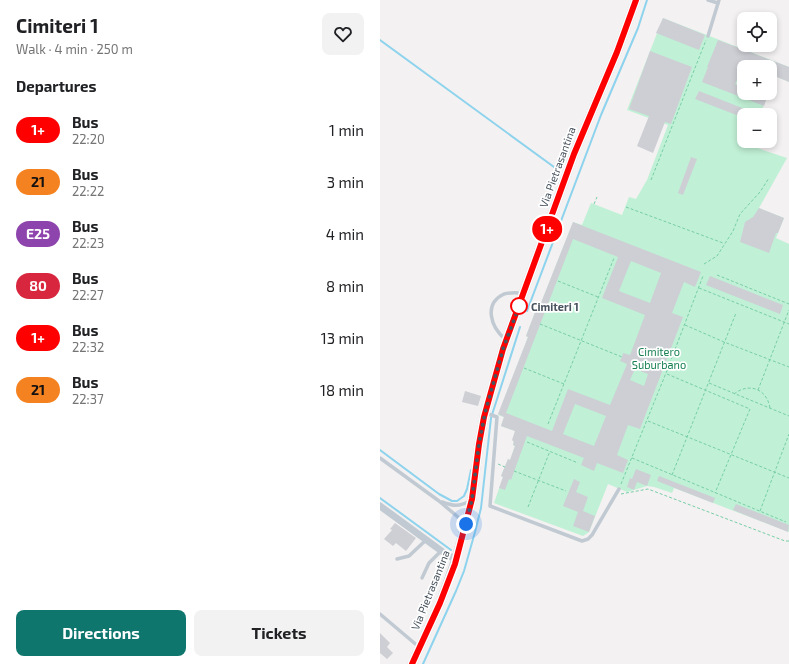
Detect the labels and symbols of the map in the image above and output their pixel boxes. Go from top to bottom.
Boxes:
street label: Via Pietrasantina [536,125,578,209]
line badge: 1+ [529,216,565,242]
marker: Cimiteri 1 [510,297,528,315]
place label: Cimiteri 1 [531,300,579,313]
park label: Cimitero Suburbano [632,345,686,371]
your location [456,514,476,534]
street label: Via Pietrasantina [408,548,452,632]

